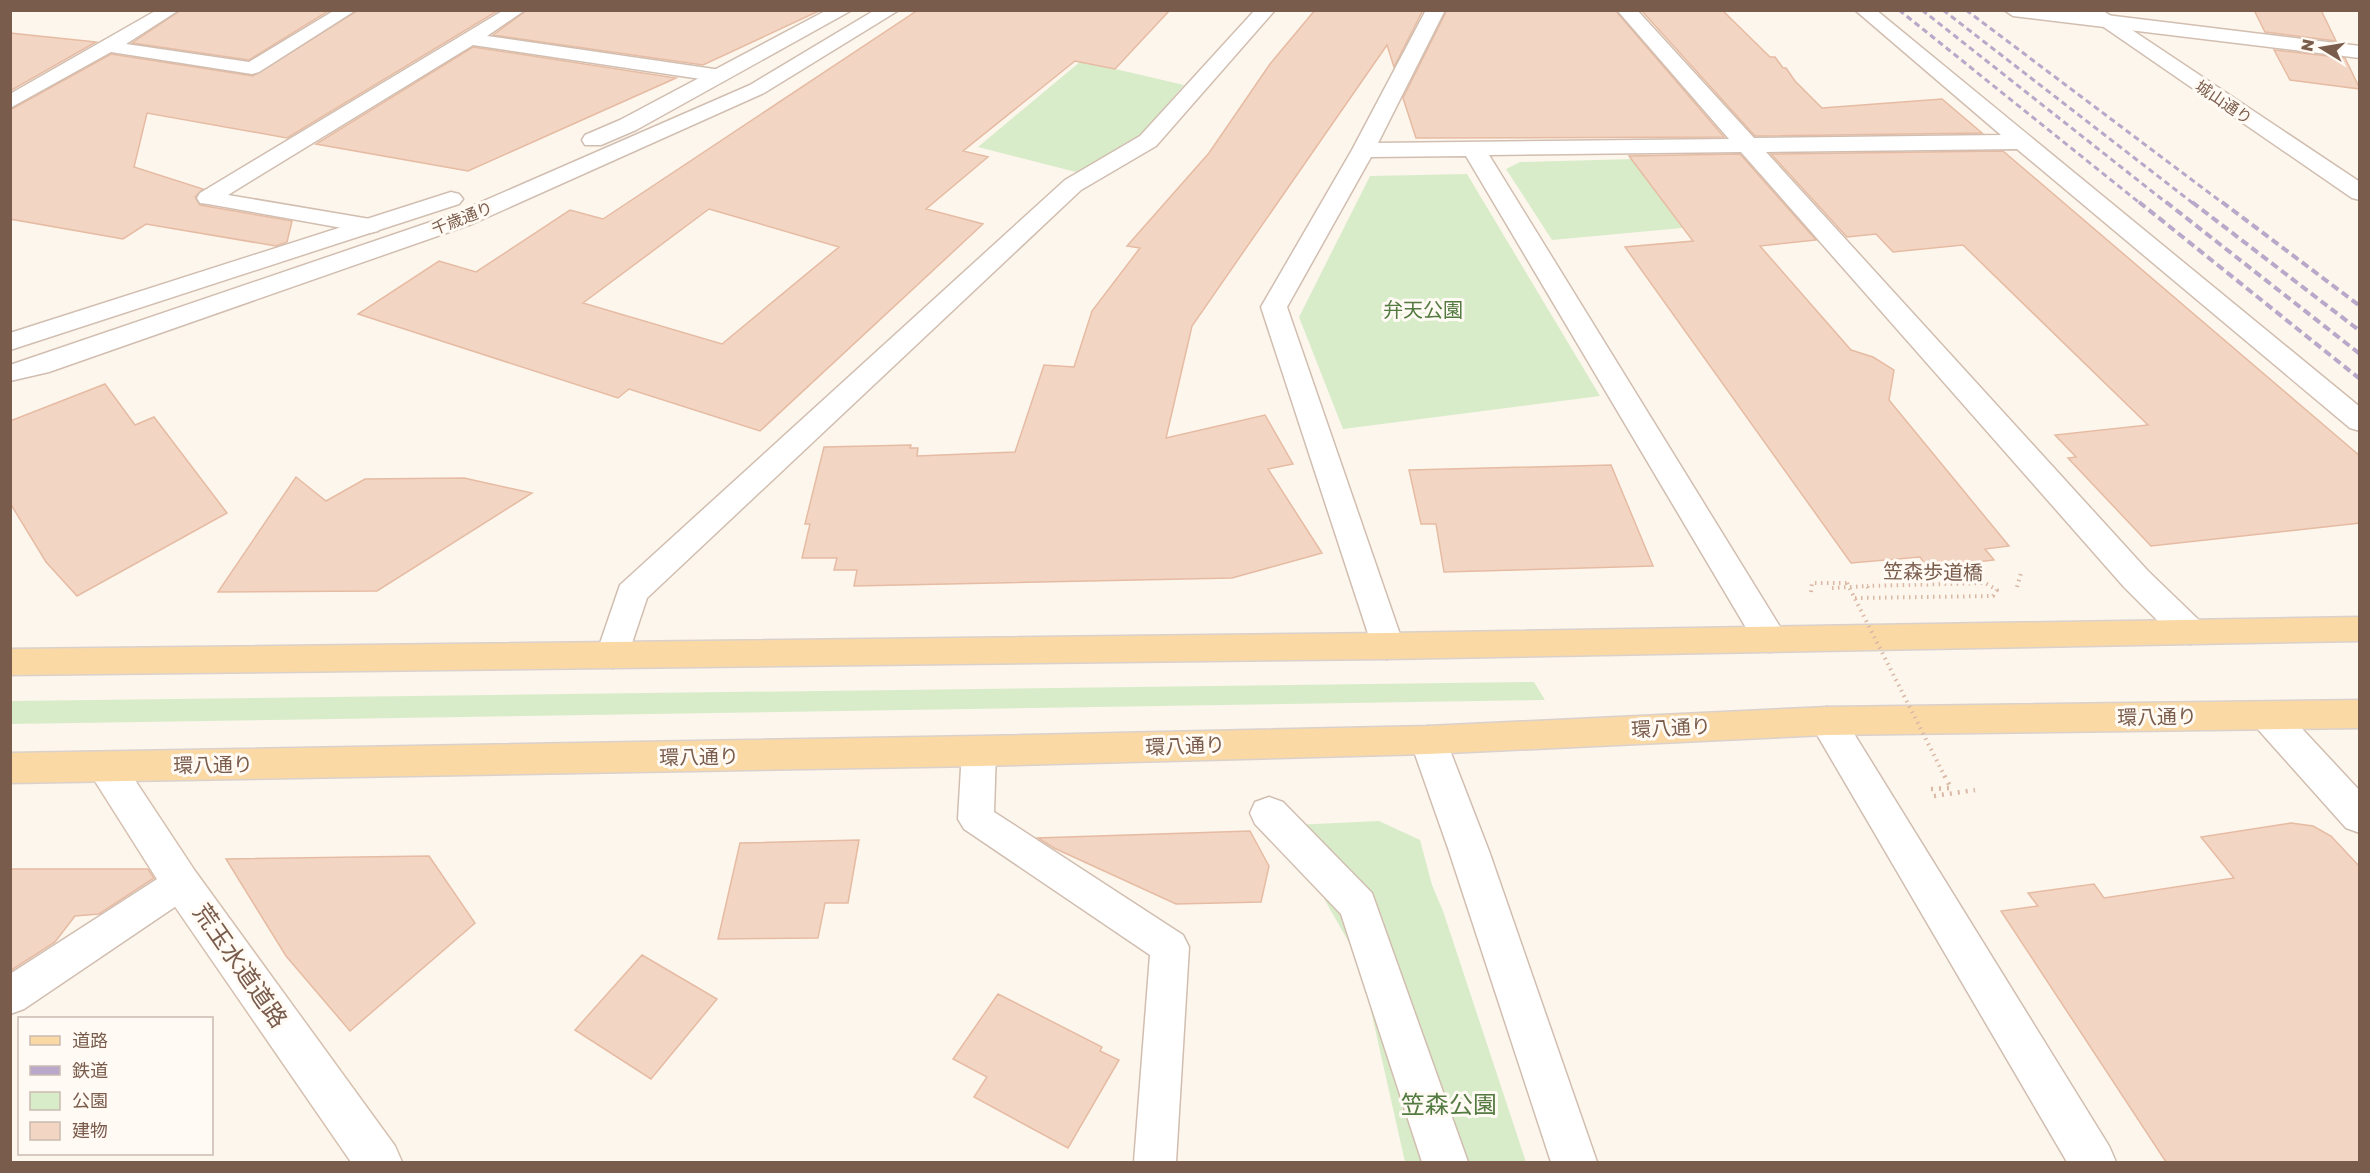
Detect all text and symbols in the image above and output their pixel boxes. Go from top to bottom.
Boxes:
north arrow [2292,18,2352,78]
text: N [2296,37,2318,53]
street label: 城山通り [2192,76,2256,128]
street label: 千歳通り [429,197,495,239]
park label: 弁天公園 [1383,297,1463,321]
street label: 笠森歩道橋 [1883,558,1983,584]
street label: 環八通り [2117,703,2197,729]
street label: 環八通り [1630,713,1712,741]
street label: 環八通り [1145,732,1225,758]
street label: 環八通り [659,743,739,769]
street label: 環八通り [173,751,253,777]
street label: 荒玉水道道路 [188,898,294,1032]
legend [18,1017,213,1155]
text: 道路 [72,1029,108,1051]
text: 鉄道 [72,1059,108,1081]
text: 公園 [72,1089,108,1111]
park label: 笠森公園 [1401,1089,1497,1118]
text: 建物 [72,1119,108,1141]

